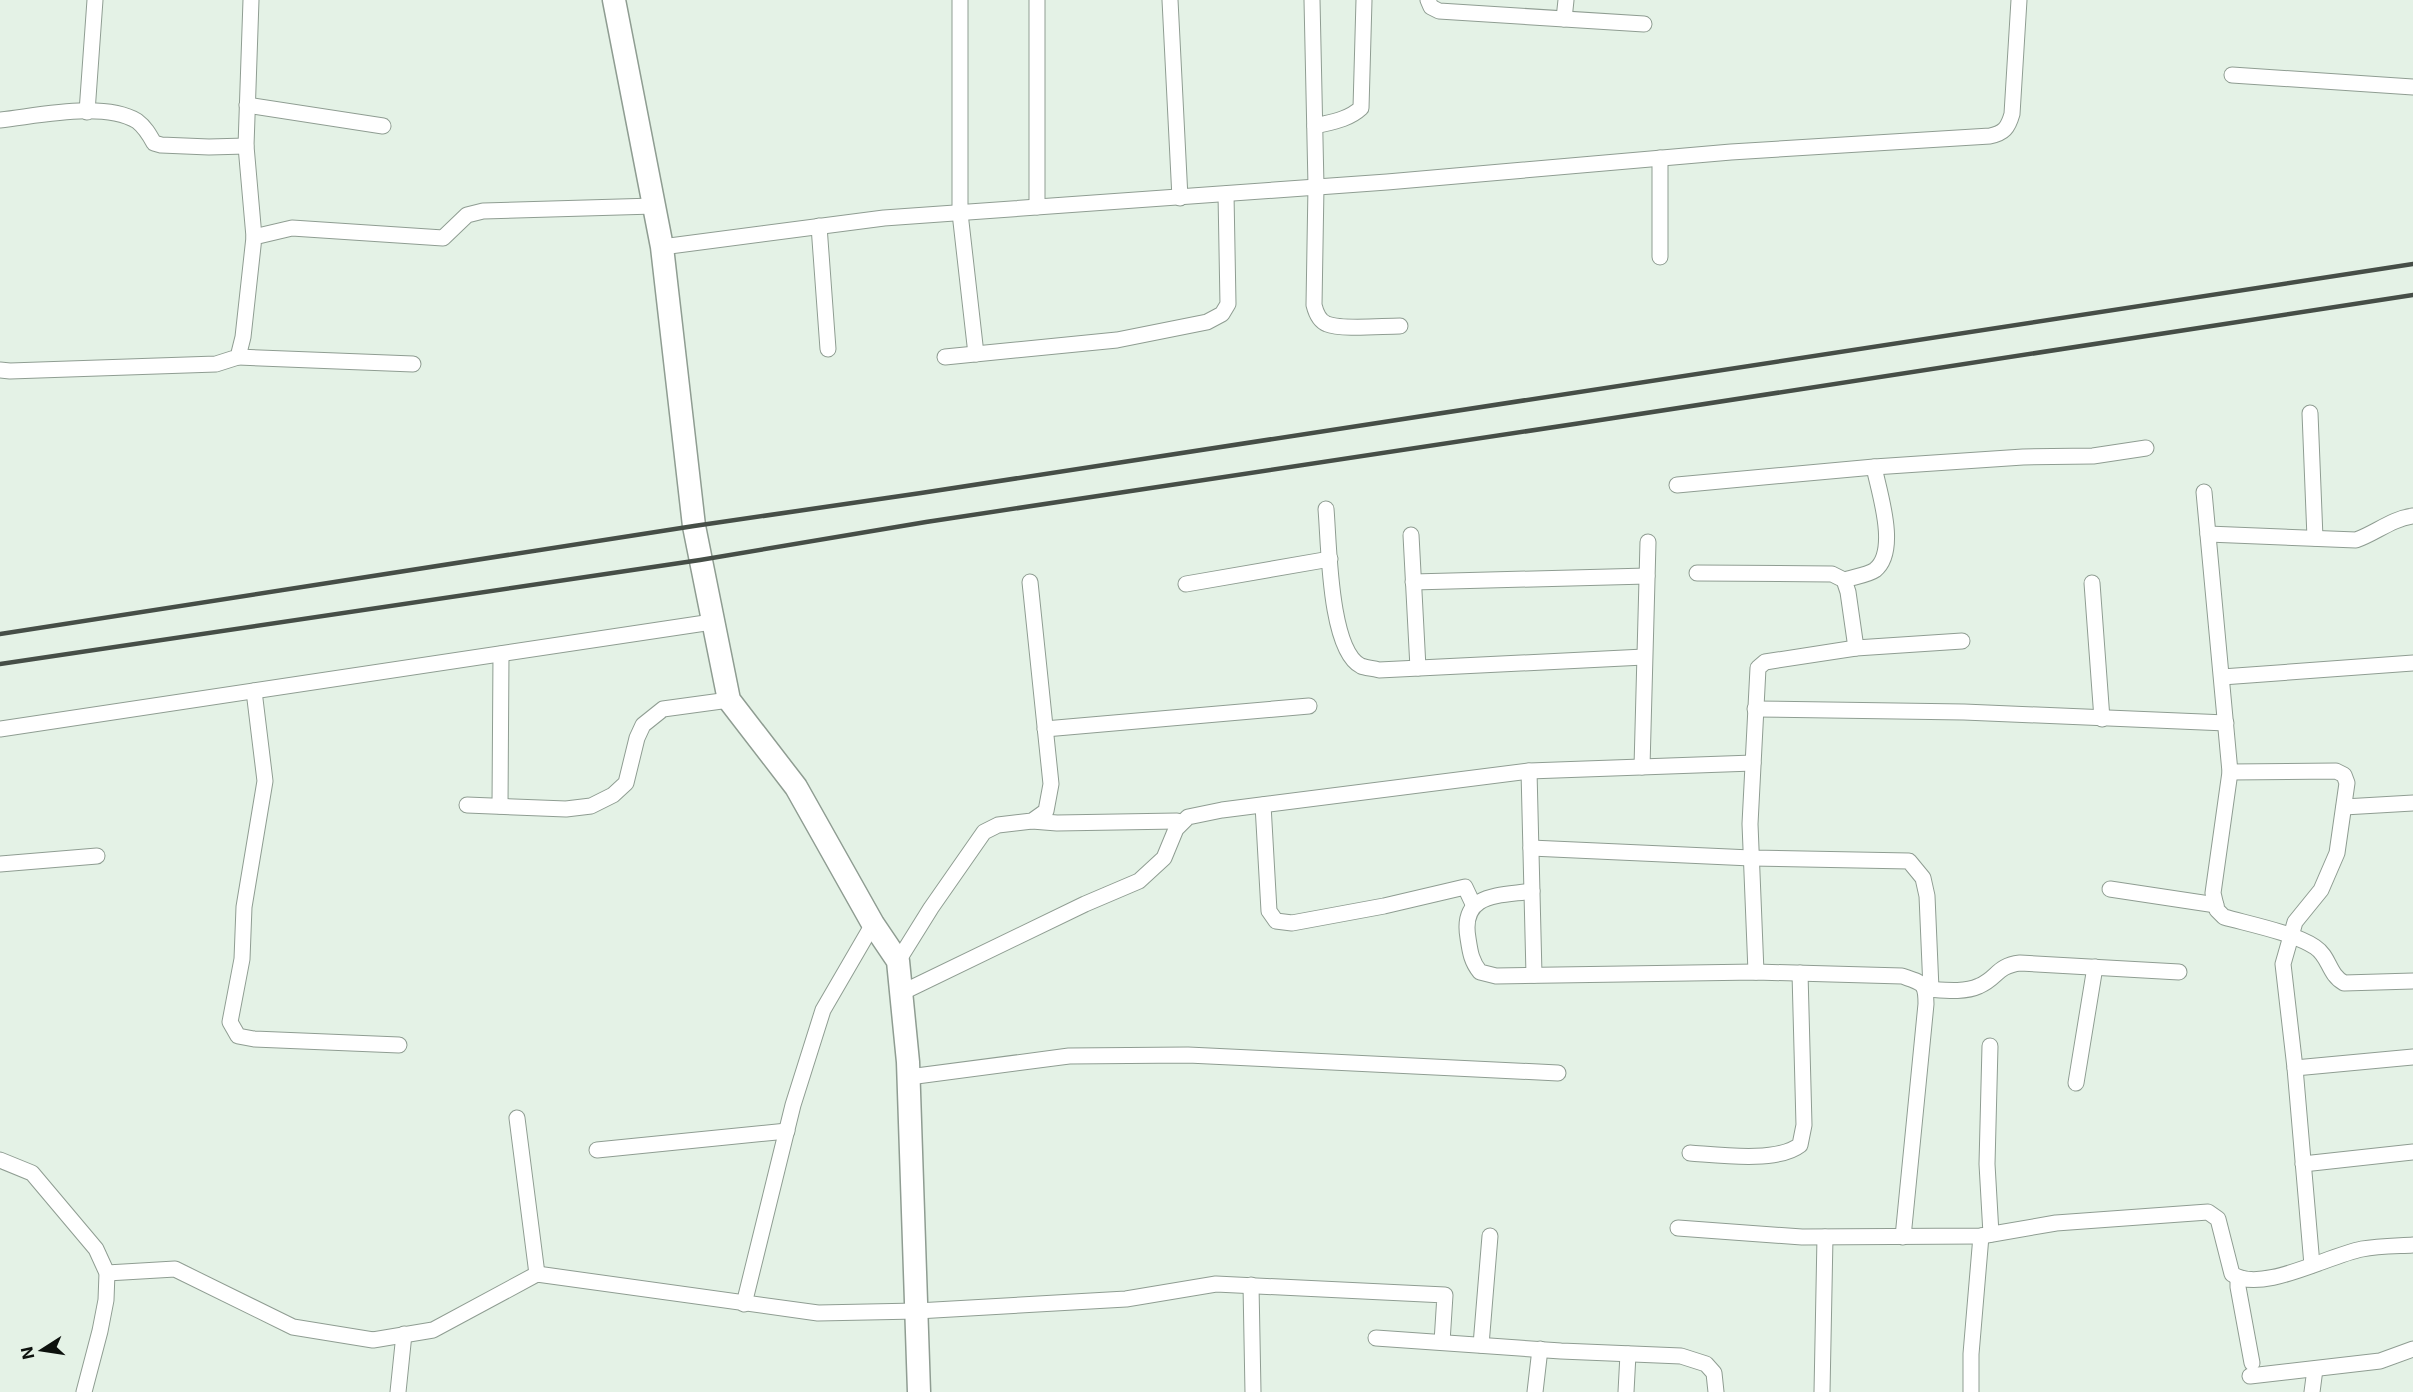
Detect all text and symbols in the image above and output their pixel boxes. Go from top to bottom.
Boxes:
north arrow [12,1320,72,1380]
text: N [16,1345,38,1361]

